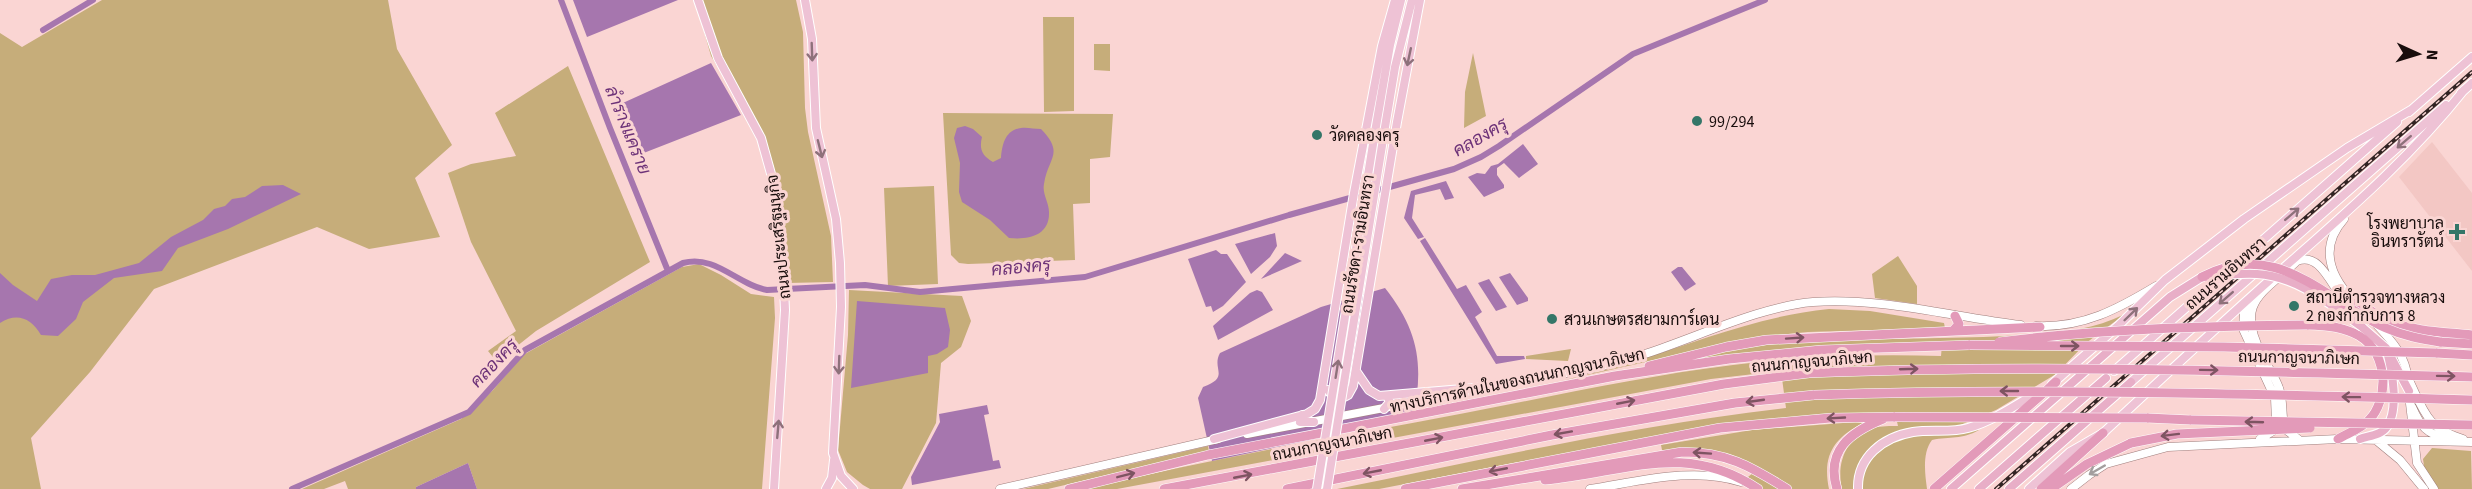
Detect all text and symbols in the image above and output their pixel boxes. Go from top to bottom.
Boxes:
north arrow [2388,24,2448,84]
one-way arrow [807,42,818,62]
one-way arrow [1403,47,1414,67]
text: N [2421,49,2443,61]
water label: ลำรางแคราย [598,82,657,178]
water label: คลองครุ [1448,111,1513,163]
place label: 99/294 [1709,111,1754,133]
marker: 99/294 [1690,114,1704,128]
place label: วัดคลองครุ [1329,125,1400,147]
marker: วัดคลองครุ [1310,128,1324,142]
one-way arrow [2397,135,2412,149]
one-way arrow [814,139,826,158]
street label: ถนนประเสริฐมนูกิจ [762,173,796,300]
street label: ถนนรัชดา-รามอินทรา [1336,173,1380,315]
one-way arrow [2284,208,2300,221]
place label: โรงพยาบาล อินทรารัตน์ [2366,212,2444,253]
marker: โรงพยาบาล อินทรารัตน์ [2448,223,2466,241]
street label: ถนนรามอินทรา [2180,232,2271,315]
water label: คลองครุ [990,252,1053,283]
place label: สถานีตำรวจทางหลวง 2 กองกำกับการ 8 [2306,286,2445,327]
one-way arrow [2219,291,2234,305]
marker: สถานีตำรวจทางหลวง 2 กองกำกับการ 8 [2287,299,2301,313]
place label: สวนเกษตรสยามการ์เดน [1564,307,1720,331]
one-way arrow [2123,307,2138,321]
marker: สวนเกษตรสยามการ์เดน [1545,312,1559,326]
water label: คลองครุ [465,332,525,393]
one-way arrow [1784,332,1804,343]
one-way arrow [2060,340,2080,352]
street label: ทางบริการด้านในของถนนกาญจนาภิเษก [1388,342,1647,419]
street label: ถนนกาญจนาภิเษก [1751,346,1874,378]
street label: ถนนกาญจนาภิเษก [2238,346,2360,370]
one-way arrow [833,355,844,375]
one-way arrow [1331,360,1342,379]
one-way arrow [1899,363,1919,375]
one-way arrow [2199,364,2219,376]
one-way arrow [2435,370,2455,382]
one-way arrow [1999,385,2019,397]
one-way arrow [2341,391,2361,403]
one-way arrow [1746,395,1766,406]
one-way arrow [1615,397,1635,408]
one-way arrow [1827,412,1847,423]
one-way arrow [2244,416,2264,427]
one-way arrow [773,419,784,439]
street label: ถนนกาญจนาภิเษก [1270,422,1394,466]
one-way arrow [1554,428,1574,439]
one-way arrow [2161,429,2181,440]
one-way arrow [1424,433,1443,444]
one-way arrow [1693,447,1713,458]
one-way arrow [2089,464,2106,476]
one-way arrow [1489,465,1509,476]
one-way arrow [1363,467,1382,478]
one-way arrow [1116,469,1135,481]
one-way arrow [1232,470,1252,481]

